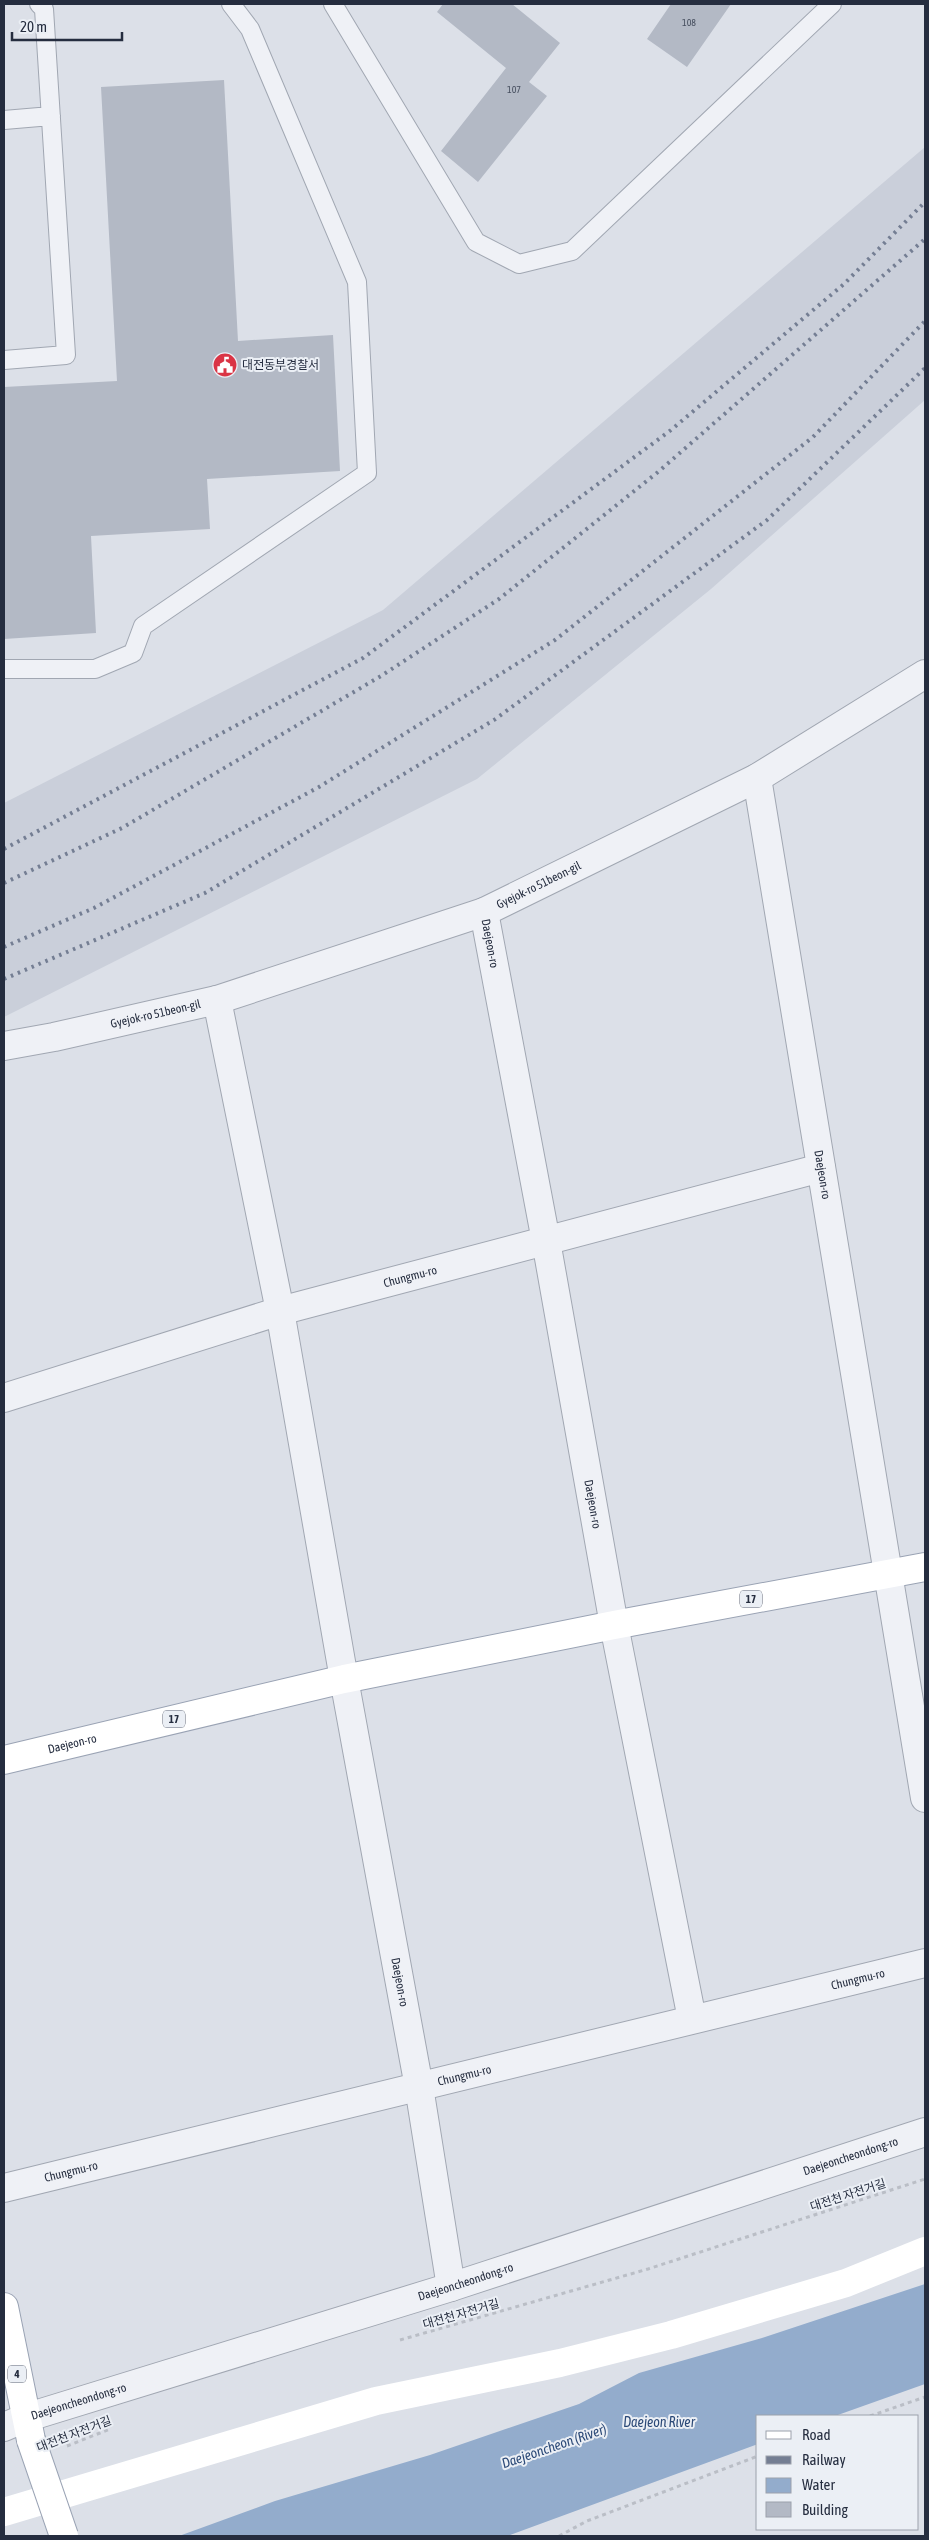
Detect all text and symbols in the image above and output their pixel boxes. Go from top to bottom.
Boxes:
scale bar [12,10,122,42]
house number: 108 [682,17,696,28]
text: 20 m [20,18,47,35]
house number: 107 [507,84,521,95]
public building icon: 대전동부경찰서 [212,352,238,378]
place label: 대전동부경찰서 [242,358,319,372]
street label: Gyejok-ro 51beon-gil [494,858,584,912]
street label: Daejeon-ro [478,918,501,969]
street label: Gyejok-ro 51beon-gil [109,997,203,1031]
street label: Daejeon-ro [811,1149,833,1201]
street label: Chungmu-ro [382,1263,439,1290]
street label: Daejeon-ro [581,1478,604,1530]
road number: 17 [740,1590,762,1608]
road number: 17 [163,1710,185,1728]
street label: Daejeon-ro [46,1731,98,1756]
street label: Daejeon-ro [388,1956,411,2008]
street label: Chungmu-ro [830,1966,886,1993]
street label: Chungmu-ro [436,2062,493,2089]
street label: Daejeoncheondong-ro [801,2134,900,2178]
street label: Chungmu-ro [43,2158,100,2185]
street label: 대전천 자전거길 [808,2176,888,2214]
street label: Daejeoncheondong-ro [416,2260,515,2304]
street label: 대전천 자전거길 [421,2296,501,2332]
road number: 4 [8,2366,26,2382]
street label: Daejeoncheondong-ro [29,2380,128,2423]
street label: 대전천 자전거길 [35,2413,113,2455]
water label: Daejeon River [623,2414,696,2430]
legend [756,2415,919,2530]
water label: Daejeoncheon (River) [500,2421,608,2471]
text: Road [802,2426,831,2443]
text: Railway [802,2451,846,2468]
text: Water [802,2476,835,2493]
text: Building [802,2501,848,2518]

